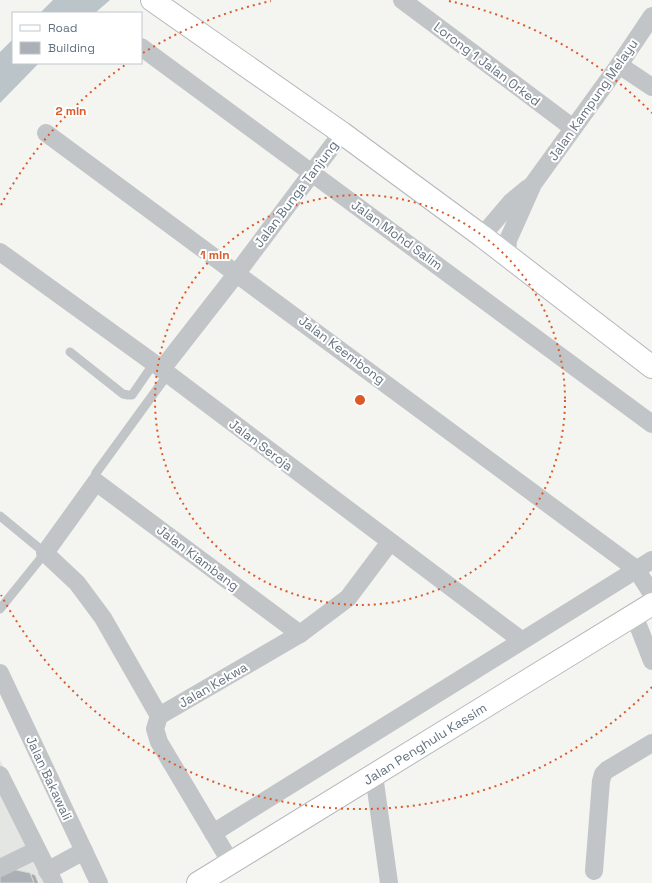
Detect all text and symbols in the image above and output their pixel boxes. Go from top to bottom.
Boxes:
legend [12,12,142,64]
street label: Lorong 1 Jalan Orked [430,18,544,110]
text: Road [48,20,77,36]
street label: Jalan Kampung Melayu [545,36,641,164]
text: Building [48,40,95,56]
text: 2 min [55,103,87,119]
street label: Jalan Bunga Tanjung [250,137,342,251]
street label: Jalan Mohd Salim [348,196,446,274]
text: 1 min [200,247,230,263]
street label: Jalan Keembong [295,312,389,388]
centre of rings [353,393,367,407]
street label: Jalan Seroja [226,415,297,475]
street label: Jalan Kiambang [153,521,243,595]
street label: Jalan Kekwa [175,658,251,712]
street label: Jalan Penghulu Kassim [360,699,490,789]
street label: Jalan Bakawali [22,733,76,823]

